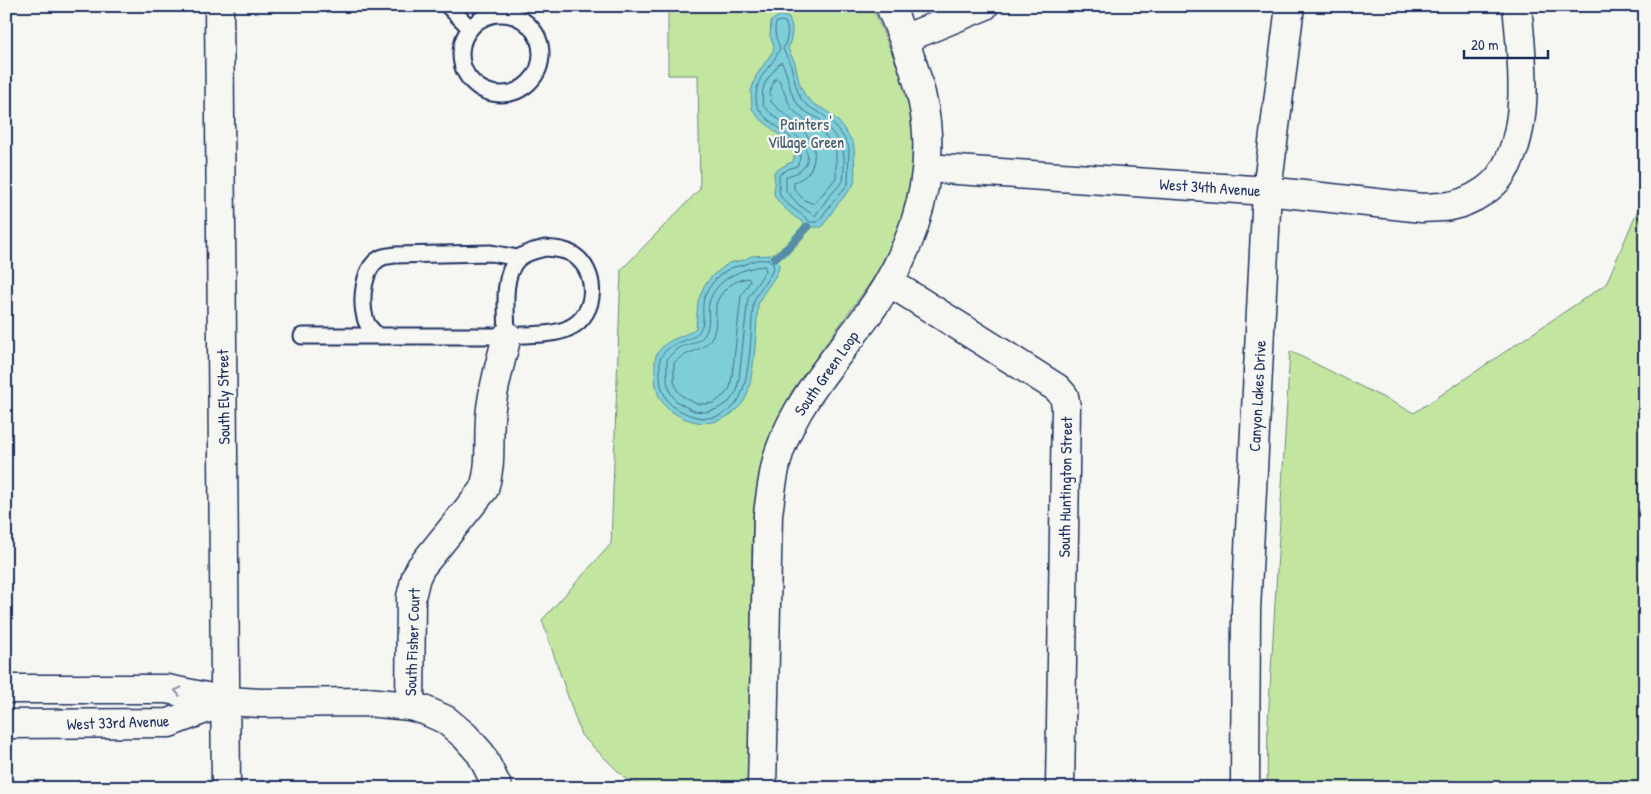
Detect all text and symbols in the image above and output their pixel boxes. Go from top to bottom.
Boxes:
scale bar [1464,28,1547,60]
text: 20 m [1471,34,1498,55]
park label: Painters' Village Green [768,113,844,153]
street label: West 34th Avenue [1159,172,1262,202]
street label: South Green Loop [789,326,864,420]
street label: Canyon Lakes Drive [1243,339,1271,452]
street label: South Ely Street [211,349,235,445]
street label: South Huntington Street [1053,416,1077,558]
street label: South Fisher Court [399,587,425,696]
one-way arrow [174,686,182,697]
street label: West 33rd Avenue [66,709,170,735]

